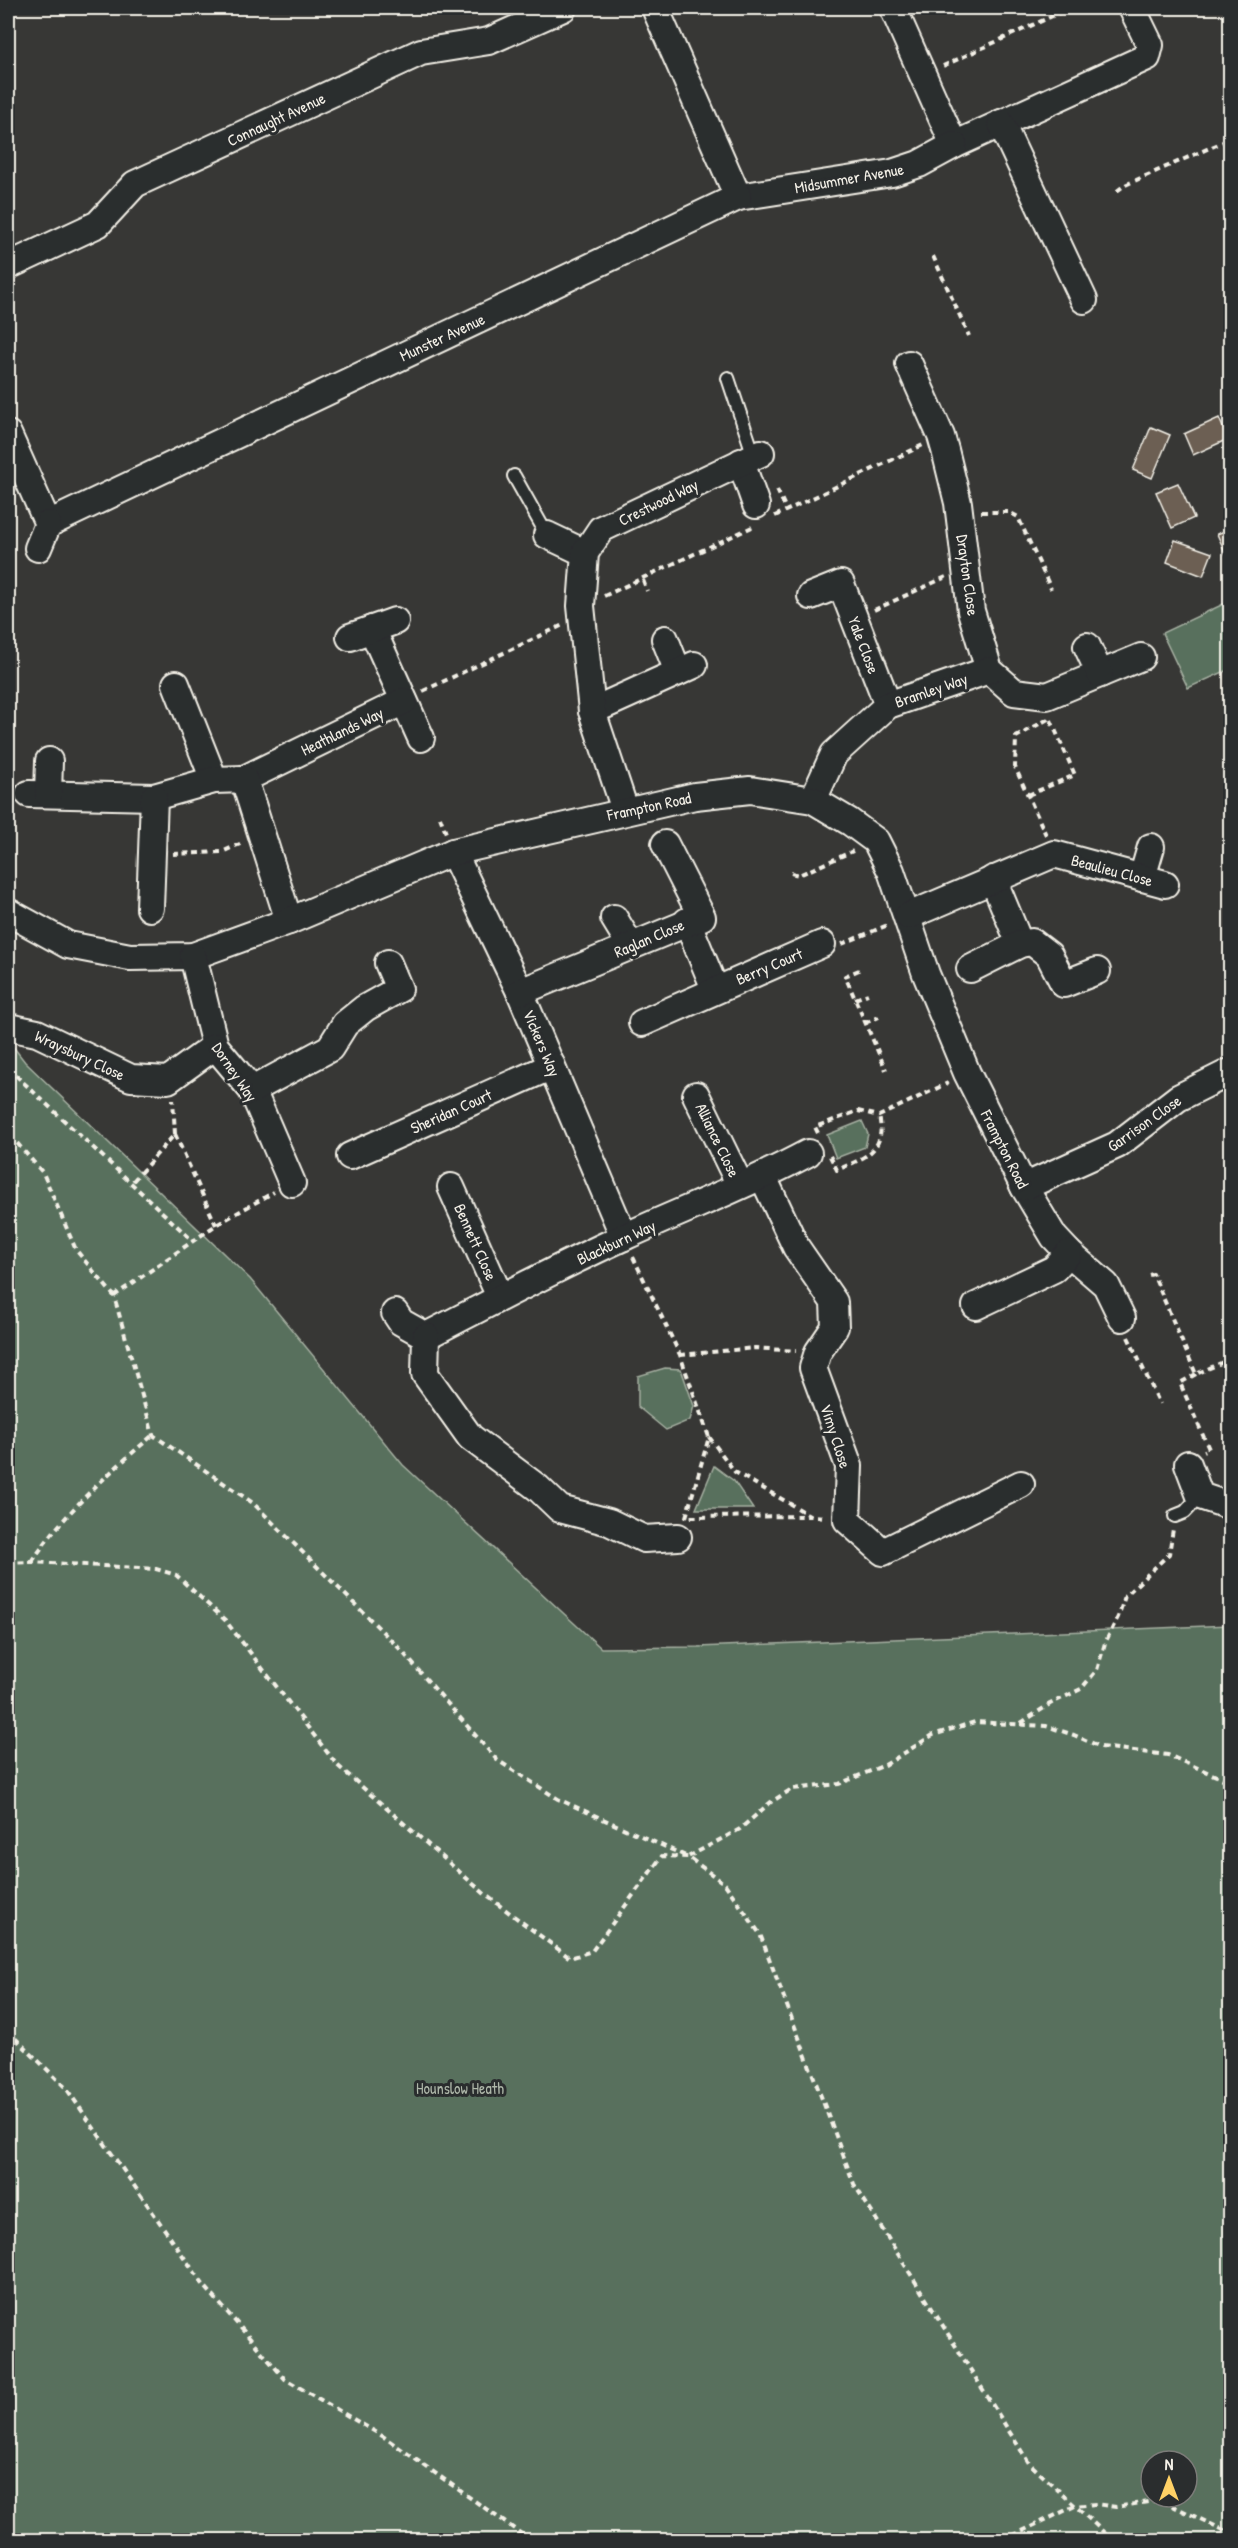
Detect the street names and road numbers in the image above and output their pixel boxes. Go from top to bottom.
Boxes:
street label: Connaught Avenue [223,86,329,151]
street label: Midsummer Avenue [793,157,906,198]
street label: Munster Avenue [396,307,489,366]
street label: Crestwood Way [614,473,702,531]
street label: Drayton Close [951,533,985,618]
street label: Yale Close [843,613,885,677]
street label: Bramley Way [892,667,970,713]
street label: Heathlands Way [297,701,387,760]
street label: Frampton Road [604,786,693,826]
street label: Beaulieu Close [1069,849,1156,892]
street label: Raglan Close [611,913,688,963]
street label: Berry Court [732,942,806,990]
street label: Vickers Way [518,1006,566,1080]
street label: Wraysbury Close [31,1025,129,1086]
street label: Dorney Way [207,1038,263,1106]
street label: Sheridan Court [407,1083,496,1139]
street label: Garrison Close [1103,1089,1186,1156]
street label: Alliance Close [691,1099,746,1181]
street label: Frampton Road [975,1105,1034,1192]
street label: Bennett Close [449,1200,503,1284]
street label: Blackburn Way [573,1214,659,1270]
street label: Vimy Close [815,1401,857,1471]

